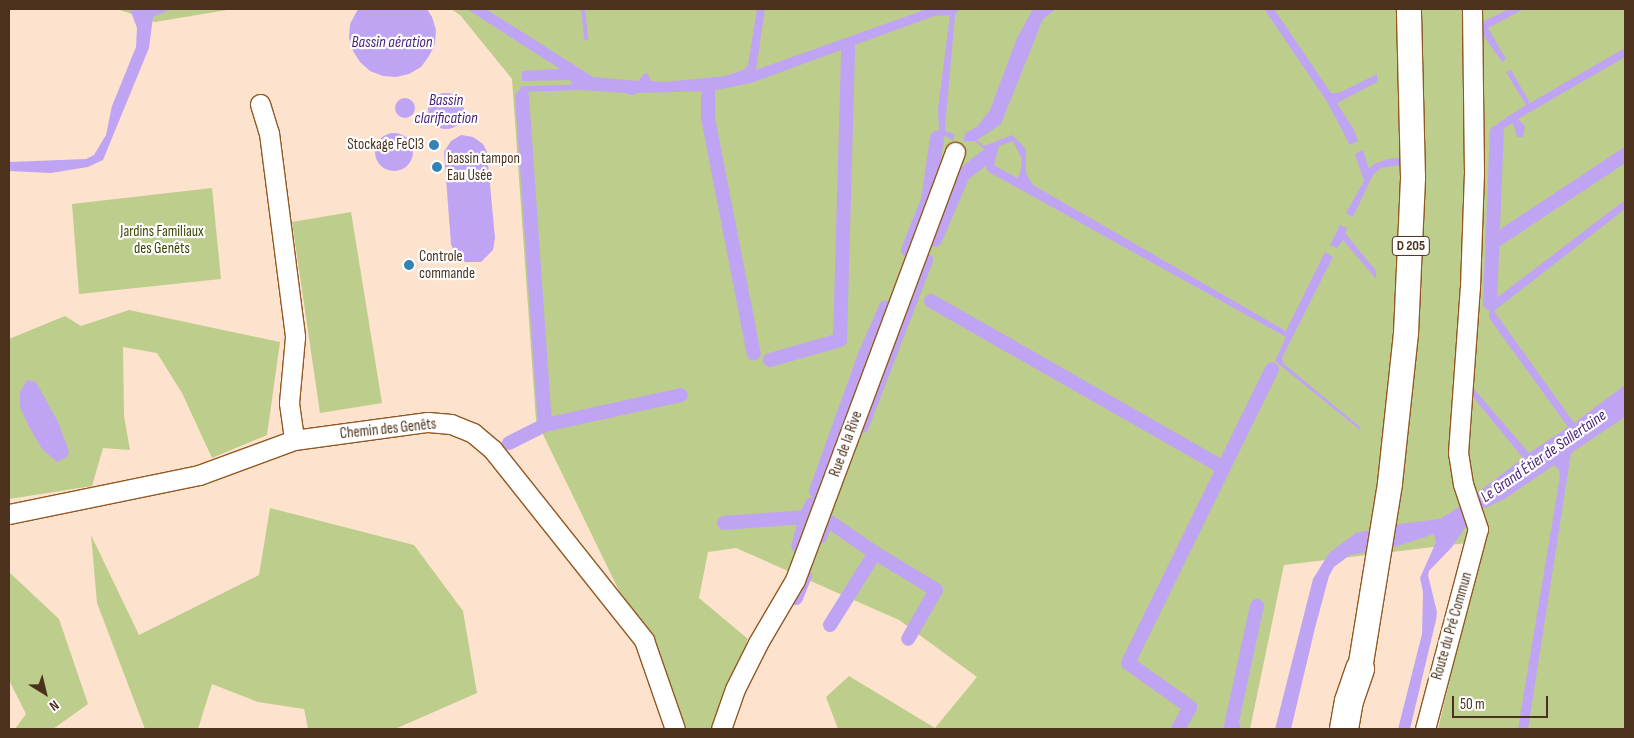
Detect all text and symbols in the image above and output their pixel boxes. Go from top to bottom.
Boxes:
water label: Bassin aération [351,33,433,53]
water label: Bassin clarification [414,91,478,129]
place label: Stockage FeCl3 [347,136,424,154]
marker: Stockage FeCl3 [428,139,440,151]
place label: bassin tampon Eau Usée [447,149,520,184]
marker: bassin tampon Eau Usée [431,161,443,173]
park label: Jardins Familiaux des Genêts [120,222,204,257]
road number: D 205 [1391,235,1431,258]
place label: Controle commande [419,247,475,282]
marker: Controle commande [403,259,415,271]
water label: Le Grand Étier de Sallertaine [1478,407,1610,507]
street label: Rue de la Rive [826,409,866,479]
street label: Chemin des Genêts [339,415,437,443]
street label: Route du Pré Commun [1428,570,1476,682]
north arrow [20,668,70,718]
scale bar [1454,686,1550,718]
text: 50 m [1460,695,1485,714]
text: N [46,696,62,715]

